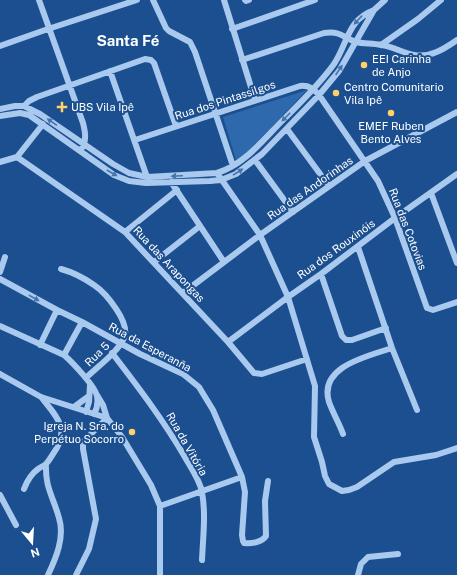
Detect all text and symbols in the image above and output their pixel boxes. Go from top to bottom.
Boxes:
one-way arrow [354,16,363,25]
district label: Santa Fé [96,32,160,49]
place label: EEI Carinha de Anjo [372,53,431,78]
marker: EEI Carinha de Anjo [359,60,369,70]
one-way arrow [336,64,343,75]
street label: Rua dos Pintassilgos [173,78,277,122]
place label: Centro Comunitario Vila Ipê [344,81,444,106]
marker: Centro Comunitario Vila Ipê [331,88,341,98]
marker: UBS Vila Ipê [56,101,68,113]
place label: UBS Vila Ipê [71,101,134,113]
marker: EMEF Ruben Bento Alves [386,108,396,118]
one-way arrow [281,112,291,122]
one-way arrow [47,118,57,126]
place label: EMEF Ruben Bento Alves [358,120,424,145]
street label: Rua das Andorinhas [265,154,355,222]
one-way arrow [233,168,243,176]
one-way arrow [106,170,118,177]
one-way arrow [171,172,183,179]
street label: Rua das Cotovias [387,186,429,272]
street label: Rua dos Rouxinóis [295,217,377,281]
street label: Rua das Arapongas [131,224,207,304]
one-way arrow [28,294,40,301]
street label: Rua da Esperanña [107,320,193,374]
street label: Rua 5 [82,339,112,369]
street label: Rua da Vitória [164,410,210,478]
place label: Igreja N. Sra. do Perpétuo Socorro [34,420,124,445]
marker: Igreja N. Sra. do Perpétuo Socorro [127,427,137,437]
north arrow [12,523,52,563]
text: N [29,545,41,560]

